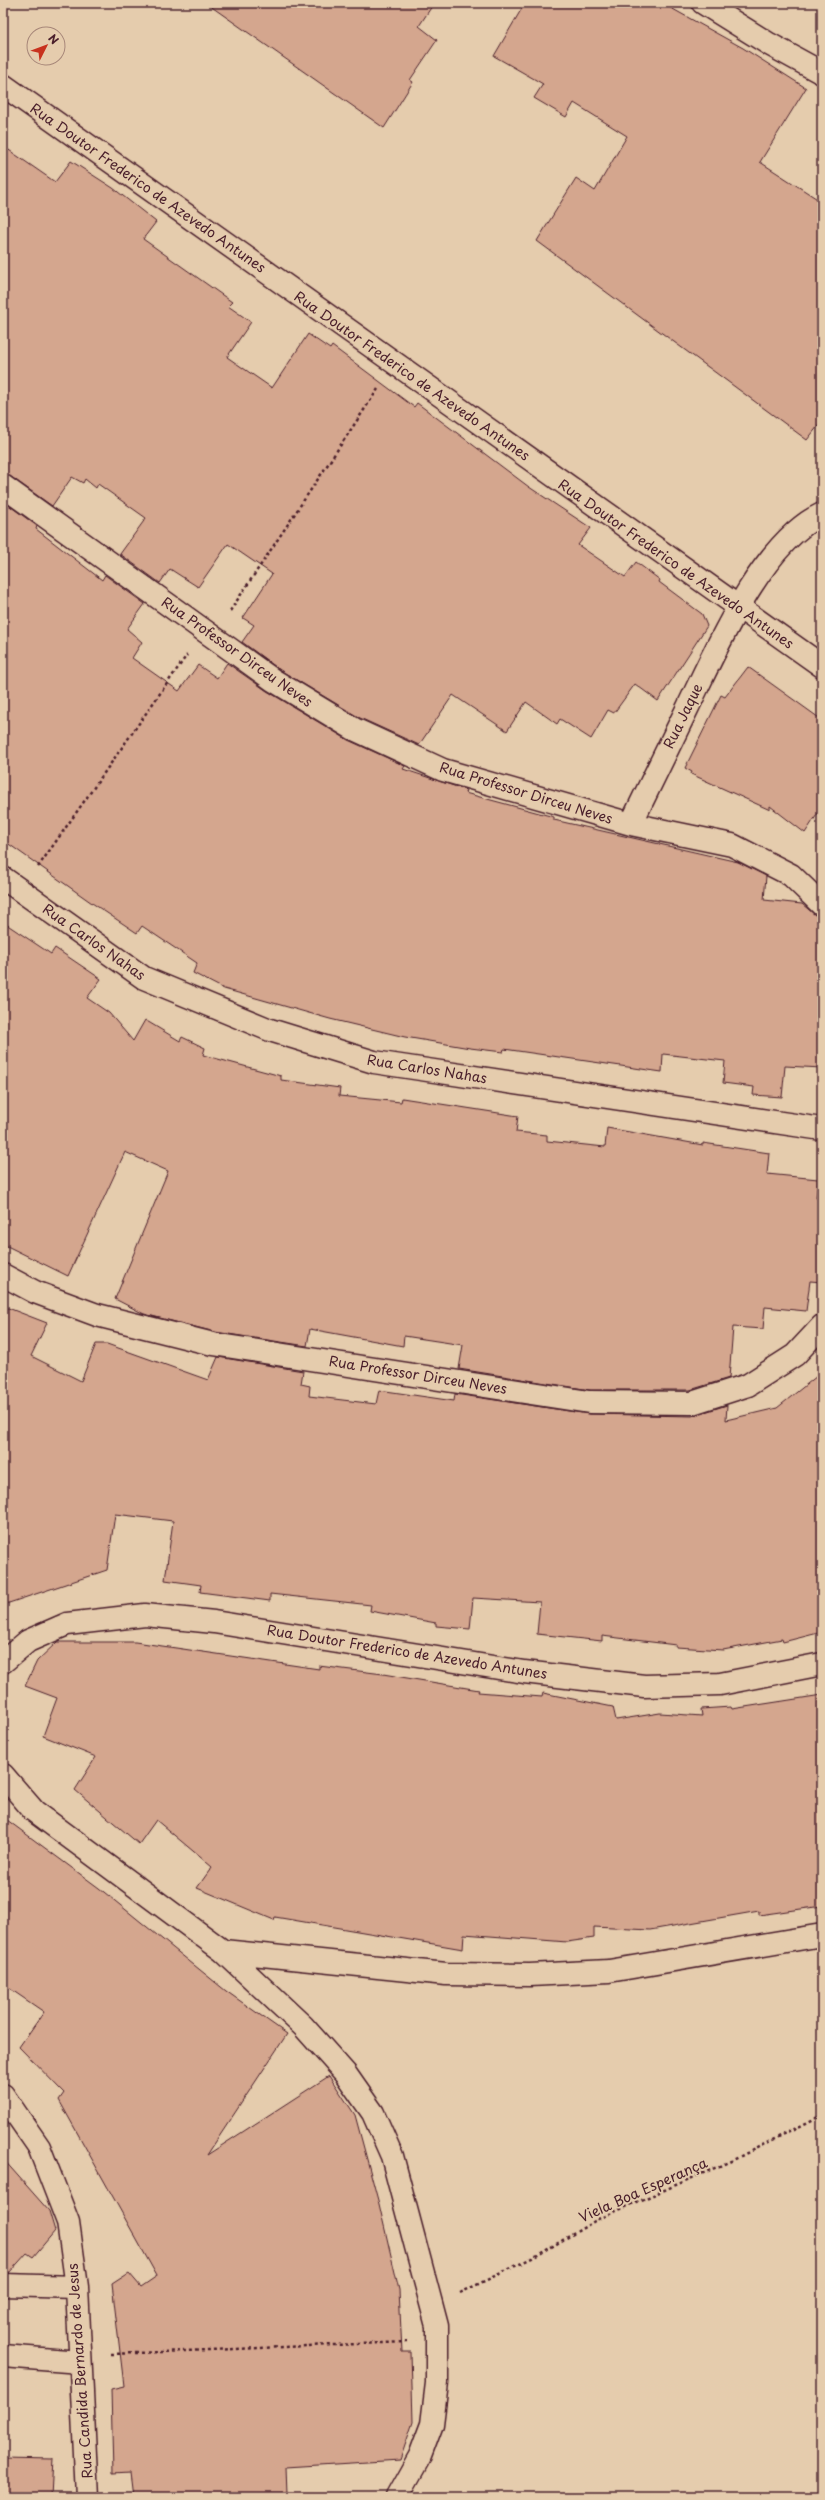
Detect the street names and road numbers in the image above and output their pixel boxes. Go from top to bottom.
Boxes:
street label: Rua Doutor Frederico de Azevedo Antunes [26,98,270,278]
street label: Rua Doutor Frederico de Azevedo Antunes [290,286,534,466]
street label: Rua Doutor Frederico de Azevedo Antunes [554,474,798,654]
street label: Rua Professor Dirceu Neves [157,591,317,712]
street label: Rua Jaque [658,679,708,752]
street label: Rua Professor Dirceu Neves [437,756,615,829]
street label: Rua Carlos Nahas [39,898,150,985]
street label: Rua Carlos Nahas [365,1049,489,1088]
street label: Rua Professor Dirceu Neves [327,1350,509,1399]
street label: Rua Doutor Frederico de Azevedo Antunes [265,1619,549,1684]
street label: Viela Boa Esperança [575,2152,711,2227]
street label: Rua Candida Bernardo de Jesus [62,2263,98,2479]

